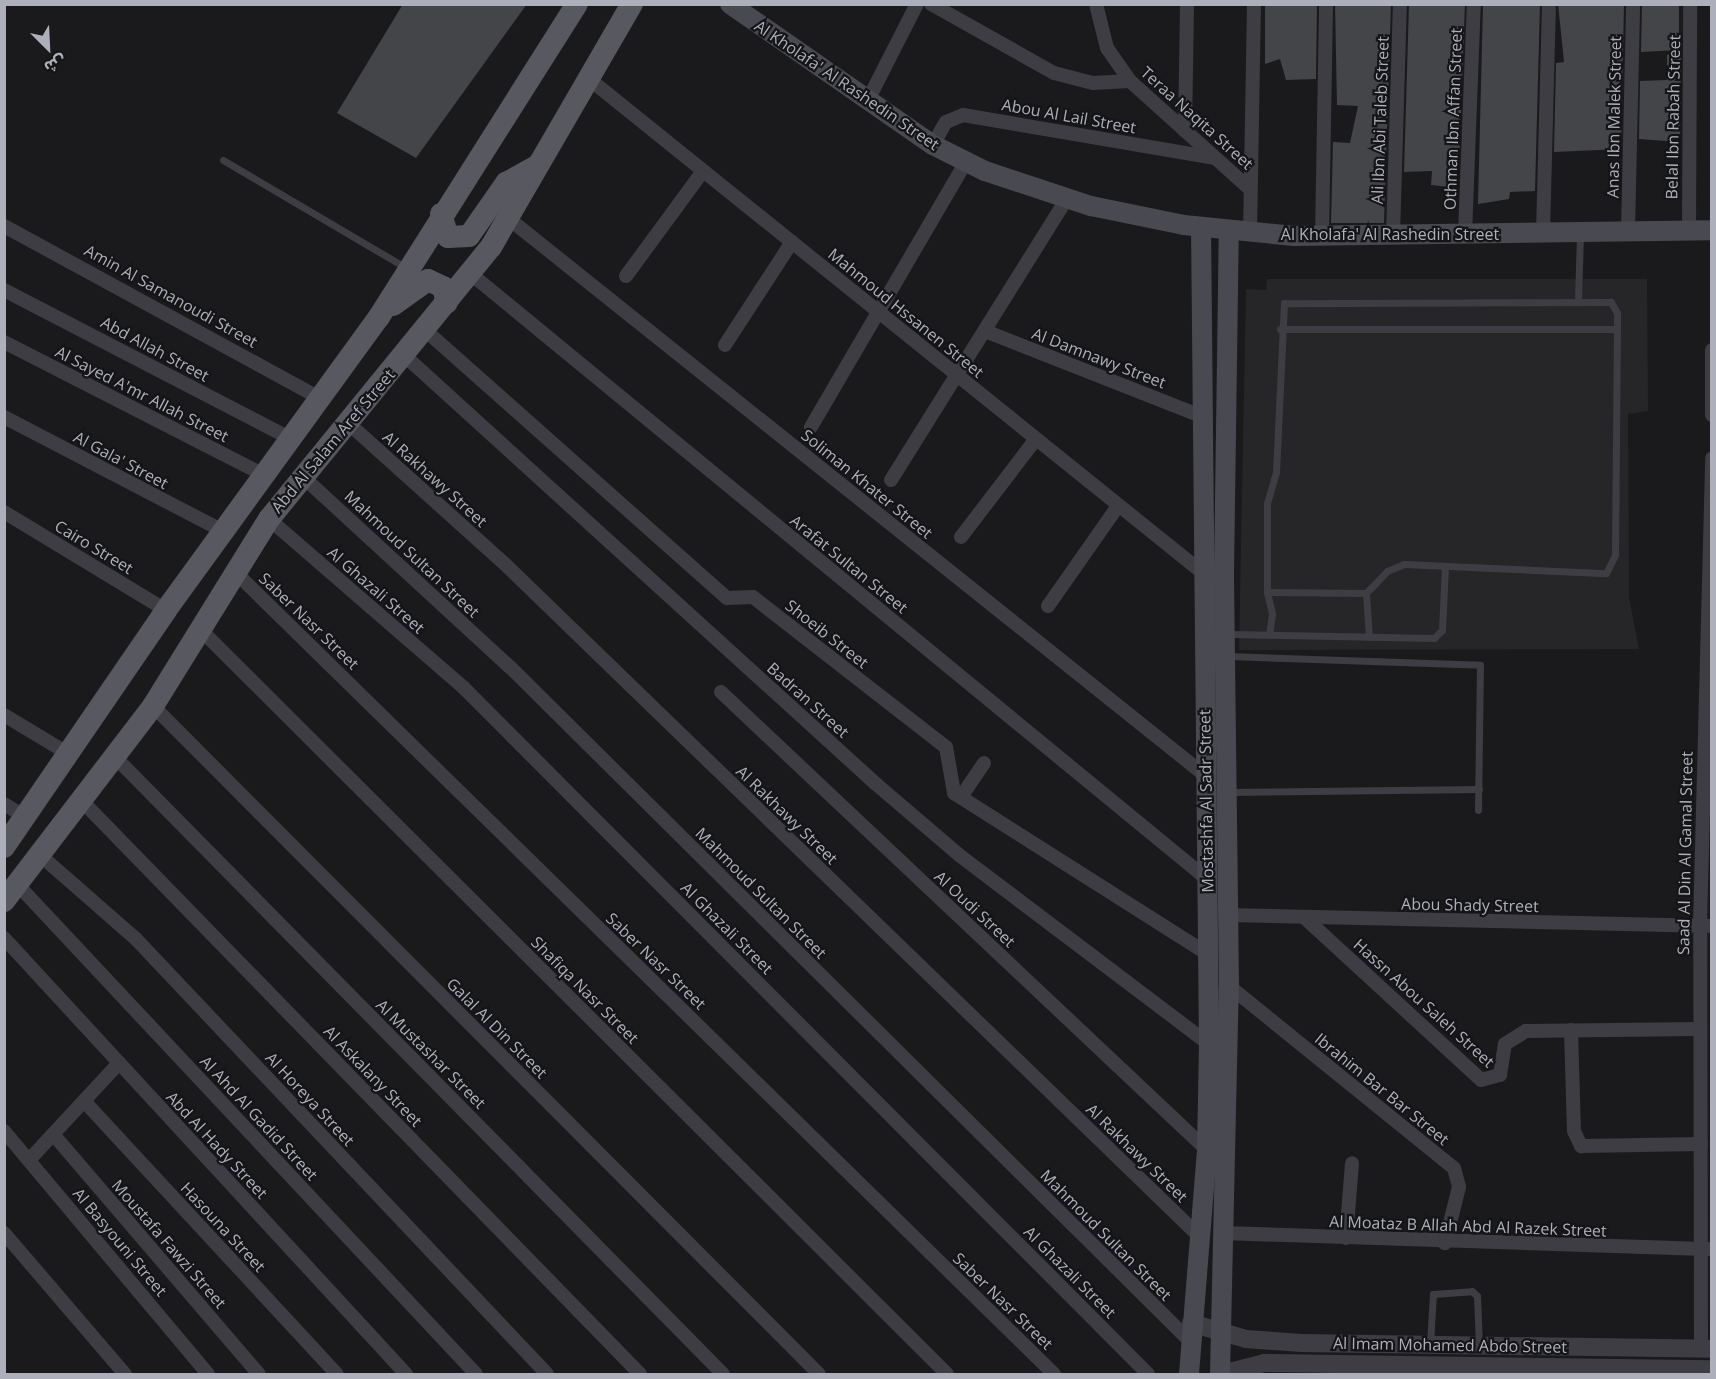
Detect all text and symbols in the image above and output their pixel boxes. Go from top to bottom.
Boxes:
street label: Al Kholafa' Al Rashedin Street [751,16,943,154]
north arrow [18,18,78,78]
street label: Othman Ibn Affan Street [1440,28,1466,210]
street label: Belal Ibn Rabah Street [1662,34,1684,200]
street label: Ali Ibn Abi Taleb Street [1367,36,1393,204]
street label: Anas Ibn Malek Street [1603,36,1625,198]
text: ش [41,50,70,79]
street label: Teraa Naqita Street [1137,63,1257,173]
street label: Abou Al Lail Street [1000,95,1138,137]
street label: Al Kholafa' Al Rashedin Street [1281,224,1499,244]
street label: Amin Al Samanoudi Street [81,240,261,352]
street label: Mahmoud Hssanen Street [824,244,988,382]
street label: Abd Allah Street [98,312,212,386]
street label: Al Damnawy Street [1029,324,1169,392]
street label: Al Sayed A'mr Allah Street [52,342,232,446]
street label: Abd Al Salam Aref Street [267,365,399,517]
street label: Soliman Khater Street [798,425,936,543]
street label: Al Gala' Street [71,427,171,493]
street label: Al Rakhawy Street [379,427,491,531]
street label: Mahmoud Sultan Street [341,487,483,621]
street label: Arafat Sultan Street [786,511,912,617]
street label: Cairo Street [51,516,137,578]
street label: Al Ghazali Street [324,543,428,637]
street label: Saber Nasr Street [255,569,363,673]
street label: Shoeib Street [782,596,872,672]
street label: Badran Street [763,658,853,742]
street label: Mostashfa Al Sadr Street [1195,709,1217,893]
street label: Saad Al Din Al Gamal Street [1674,751,1696,955]
street label: Al Rakhawy Street [732,762,842,868]
street label: Mahmoud Sultan Street [692,824,830,962]
street label: Al Oudi Street [931,867,1019,951]
street label: Al Ghazali Street [677,878,777,978]
street label: Abou Shady Street [1401,894,1539,916]
street label: Saber Nasr Street [602,909,710,1013]
street label: Shafiqa Nasr Street [527,932,643,1048]
street label: Hassn Abou Saleh Street [1350,935,1498,1071]
street label: Galal Al Din Street [443,974,551,1082]
street label: Al Mustashar Street [372,995,490,1113]
street label: Al Askalany Street [320,1022,426,1130]
street label: Ibrahim Bar Bar Street [1311,1029,1453,1149]
street label: Al Horeya Street [262,1048,358,1150]
street label: Al Ahd Al Gadid Street [196,1052,322,1184]
street label: Abd Al Hady Street [162,1087,272,1203]
street label: Al Rakhawy Street [1082,1100,1192,1206]
street label: Mahmoud Sultan Street [1037,1166,1175,1304]
street label: Moustafa Fawzi Street [108,1176,230,1312]
street label: Hasouna Street [177,1178,269,1276]
street label: Al Basyouni Street [69,1184,171,1300]
street label: Al Moataz B Allah Abd Al Razek Street [1329,1212,1607,1240]
street label: Al Ghazali Street [1020,1222,1120,1322]
street label: Saber Nasr Street [949,1249,1057,1353]
street label: Al Imam Mohamed Abdo Street [1333,1333,1567,1357]

